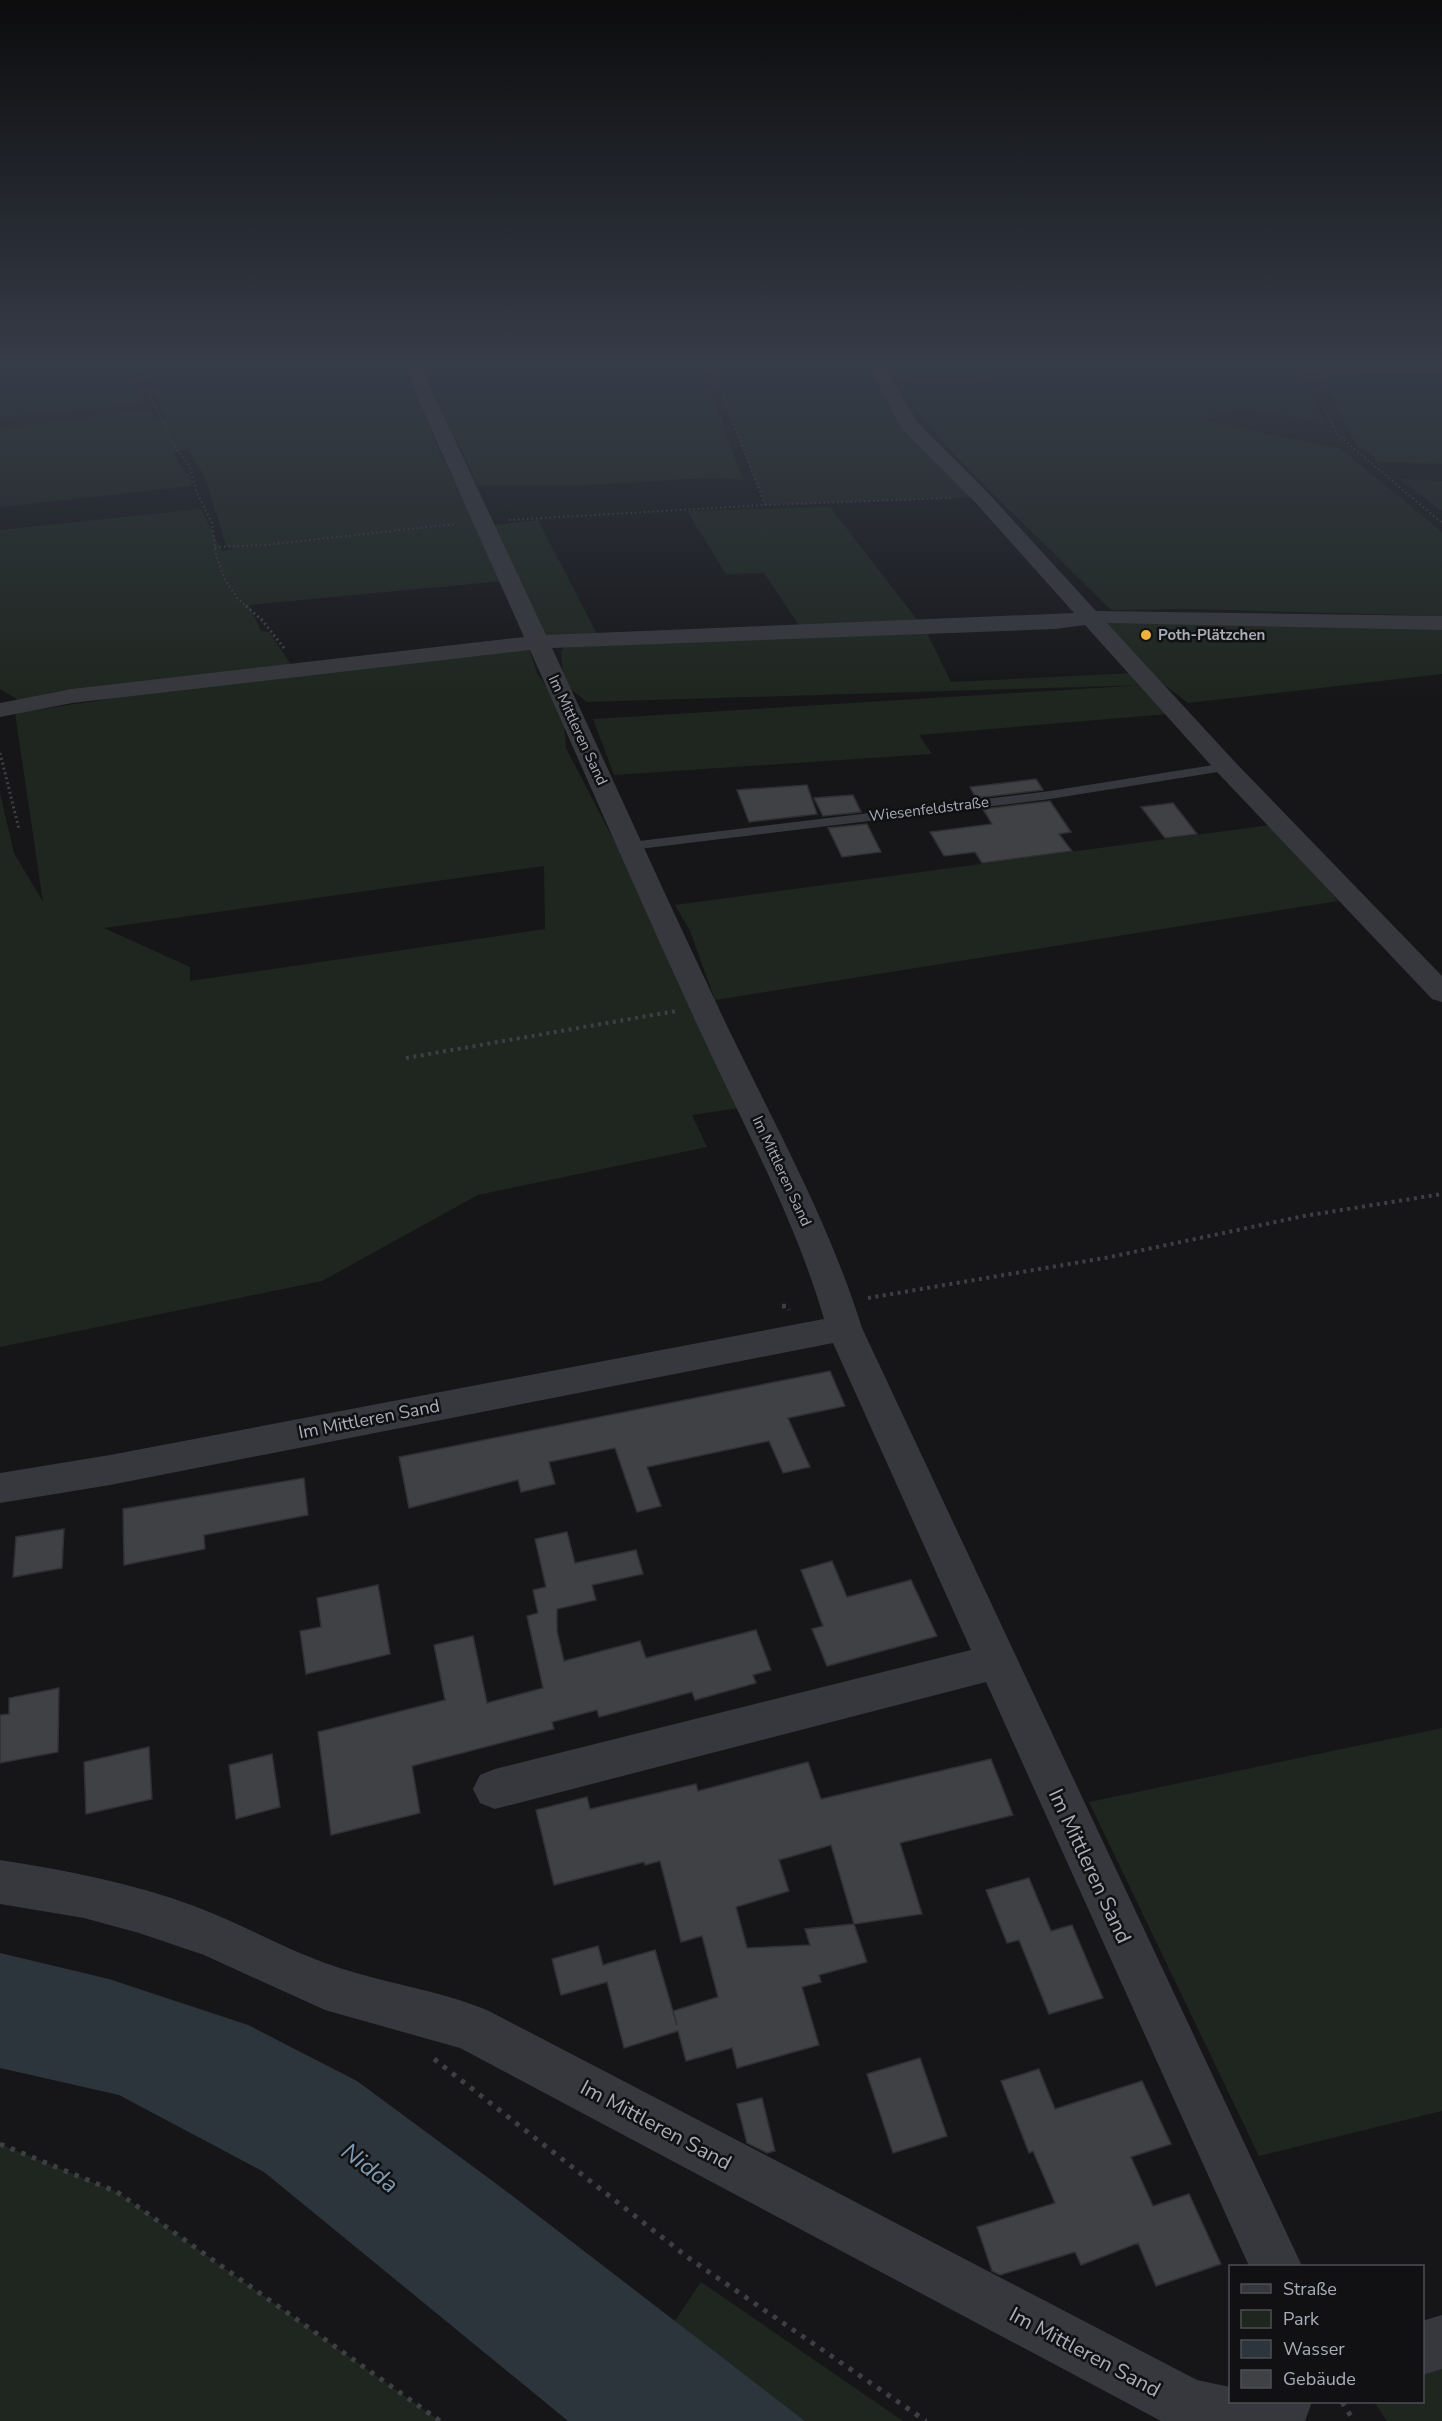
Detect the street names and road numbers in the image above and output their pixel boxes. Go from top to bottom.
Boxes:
street label: Im Mittleren Sand [544,672,612,788]
street label: Wiesenfeldstraße [868,792,990,826]
street label: Im Mittleren Sand [748,1113,816,1229]
street label: Im Mittleren Sand [296,1394,442,1444]
street label: Im Mittleren Sand [1042,1784,1138,1948]
street label: Im Mittleren Sand [576,2073,736,2177]
street label: Im Mittleren Sand [1005,2300,1165,2404]

